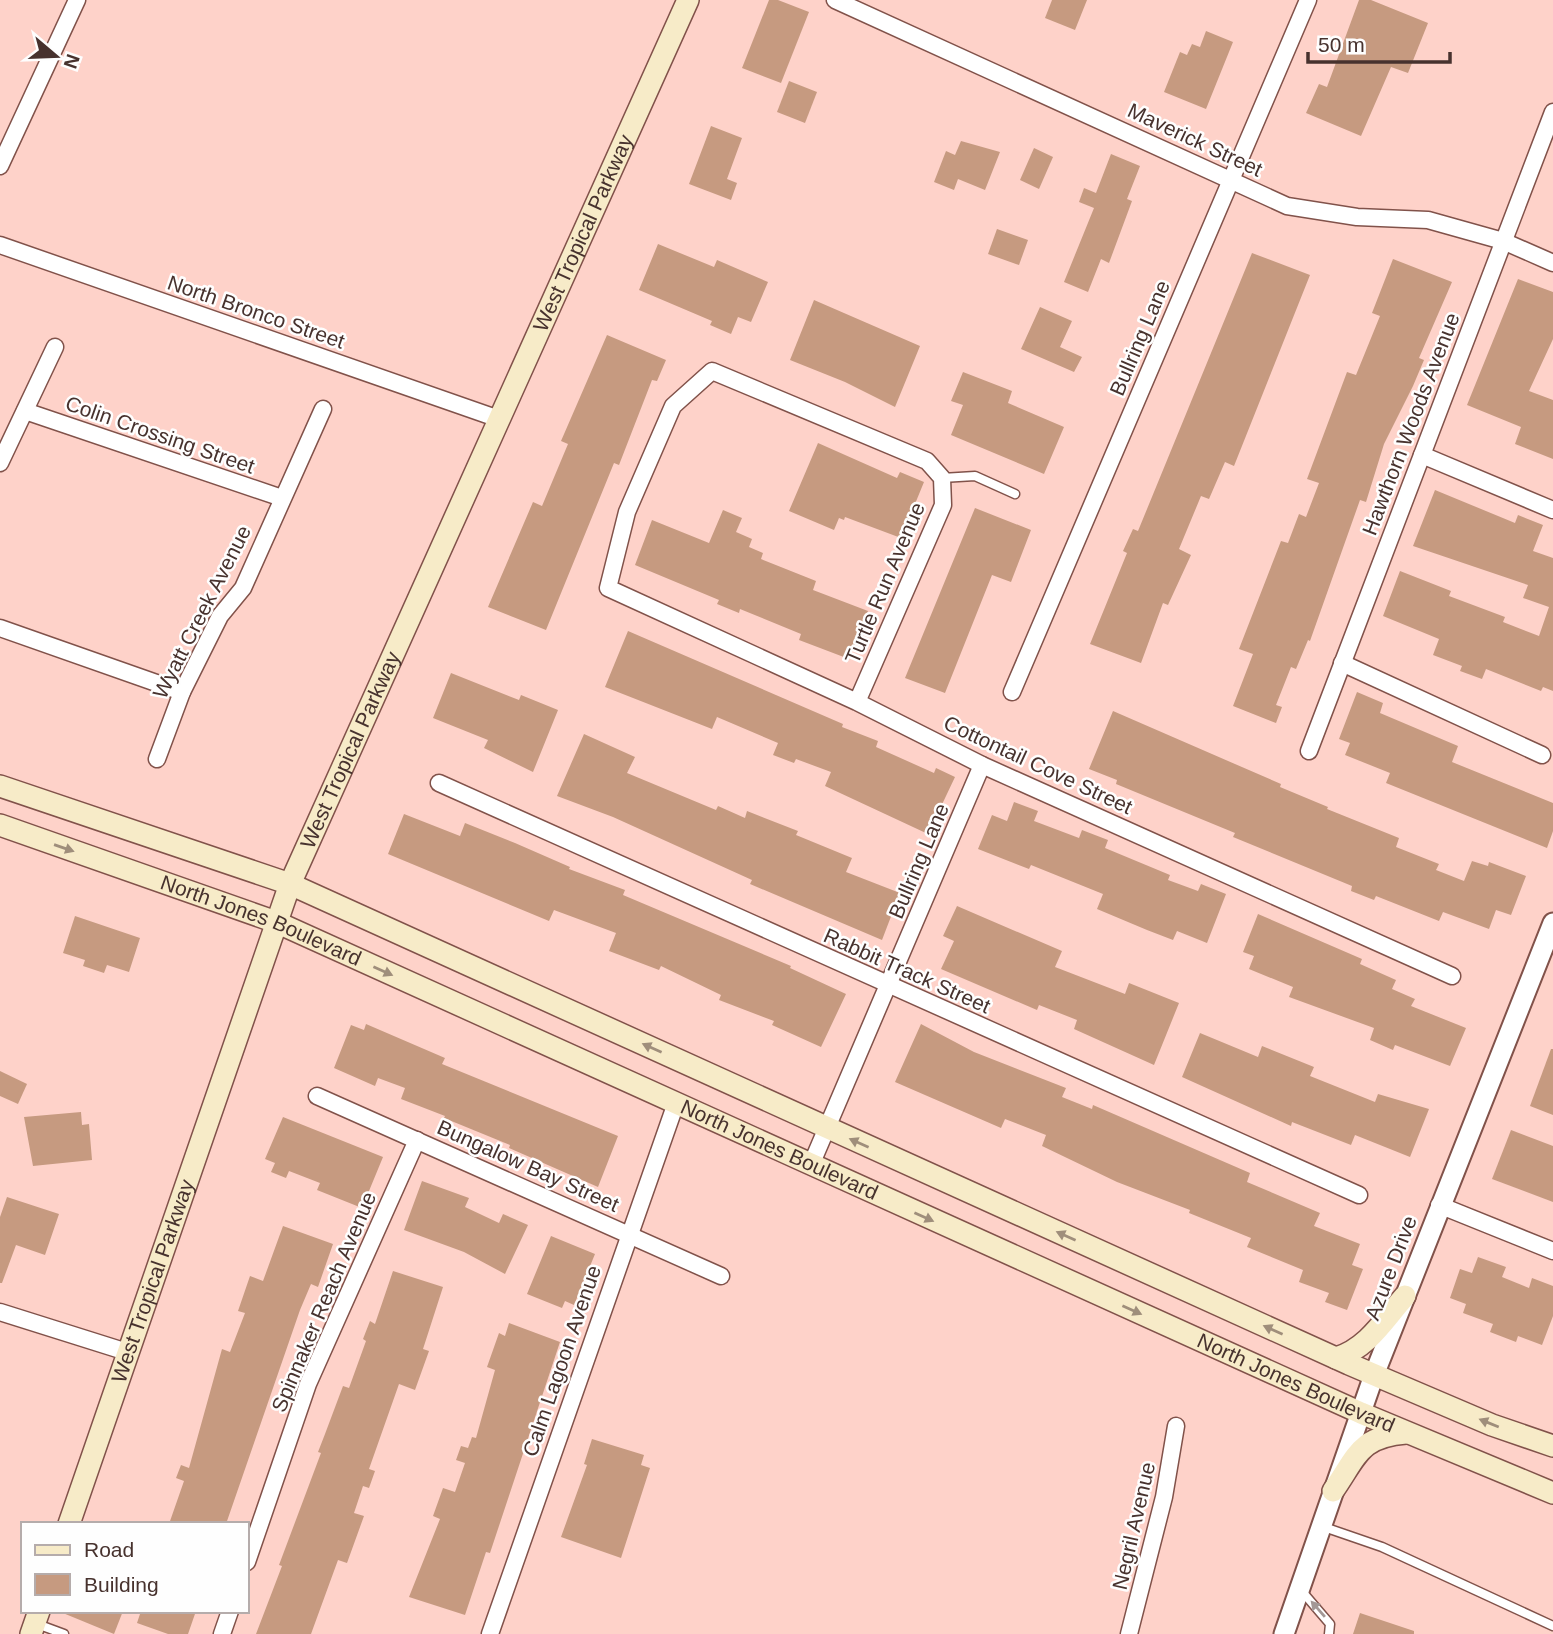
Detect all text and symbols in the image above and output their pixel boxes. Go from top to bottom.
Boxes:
north arrow [21,21,91,91]
scale bar [1308,21,1450,65]
text: 50 m [1318,33,1365,56]
text: N [59,51,84,71]
street label: Maverick Street [1124,98,1266,181]
street label: West Tropical Parkway [528,130,637,335]
street label: North Bronco Street [165,270,348,353]
street label: Bullring Lane [1105,277,1174,399]
street label: Hawthorn Woods Avenue [1357,309,1464,538]
street label: Colin Crossing Street [63,391,258,478]
street label: Turtle Run Avenue [840,499,929,667]
street label: Wyatt Creek Avenue [148,522,255,702]
street label: West Tropical Parkway [296,647,404,852]
street label: Cottontail Cove Street [940,711,1136,818]
street label: Bullring Lane [884,800,953,922]
one-way arrow [54,843,75,854]
street label: North Jones Boulevard [158,870,365,970]
street label: Rabbit Track Street [820,923,994,1018]
one-way arrow [373,965,393,976]
one-way arrow [641,1043,662,1054]
street label: North Jones Boulevard [677,1095,882,1204]
street label: Bungalow Bay Street [434,1115,623,1216]
one-way arrow [848,1137,869,1148]
street label: West Tropical Parkway [107,1176,198,1385]
street label: Spinnaker Reach Avenue [267,1188,380,1415]
one-way arrow [914,1212,935,1223]
street label: Azure Drive [1360,1212,1421,1323]
one-way arrow [1056,1230,1076,1242]
street label: Calm Lagoon Avenue [518,1262,605,1459]
one-way arrow [1122,1304,1142,1316]
one-way arrow [1263,1324,1283,1336]
street label: North Jones Boulevard [1194,1329,1398,1437]
one-way arrow [1478,1418,1499,1429]
street label: Negril Avenue [1108,1460,1159,1592]
legend [21,1522,248,1613]
text: Road [84,1538,134,1561]
text: Building [84,1573,159,1596]
one-way arrow [1310,1600,1326,1618]

